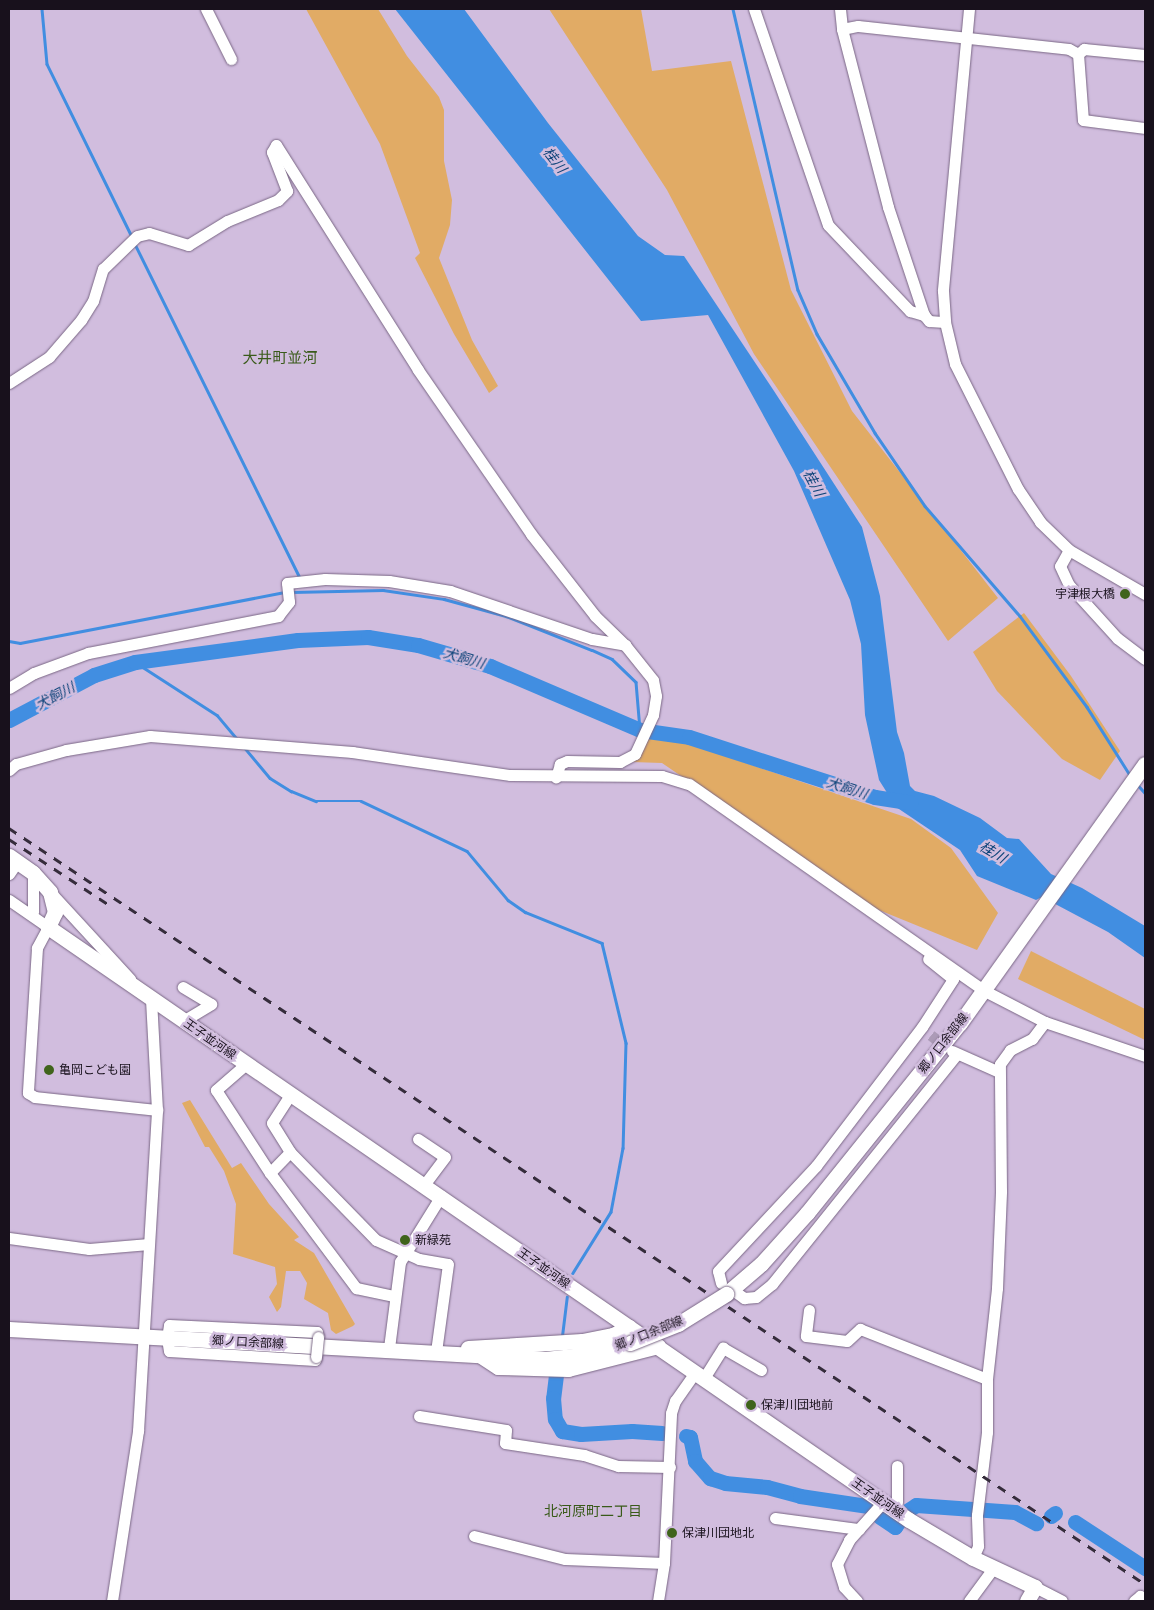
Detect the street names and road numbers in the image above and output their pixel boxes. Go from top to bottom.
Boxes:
street label: 郷ノ口余部線 [915,1010,971,1076]
street label: 王子並河線 [181,1016,239,1062]
street label: 王子並河線 [515,1245,573,1291]
street label: 郷ノ口余部線 [613,1313,685,1353]
street label: 郷ノ口余部線 [212,1333,284,1351]
street label: 王子並河線 [849,1475,907,1521]

